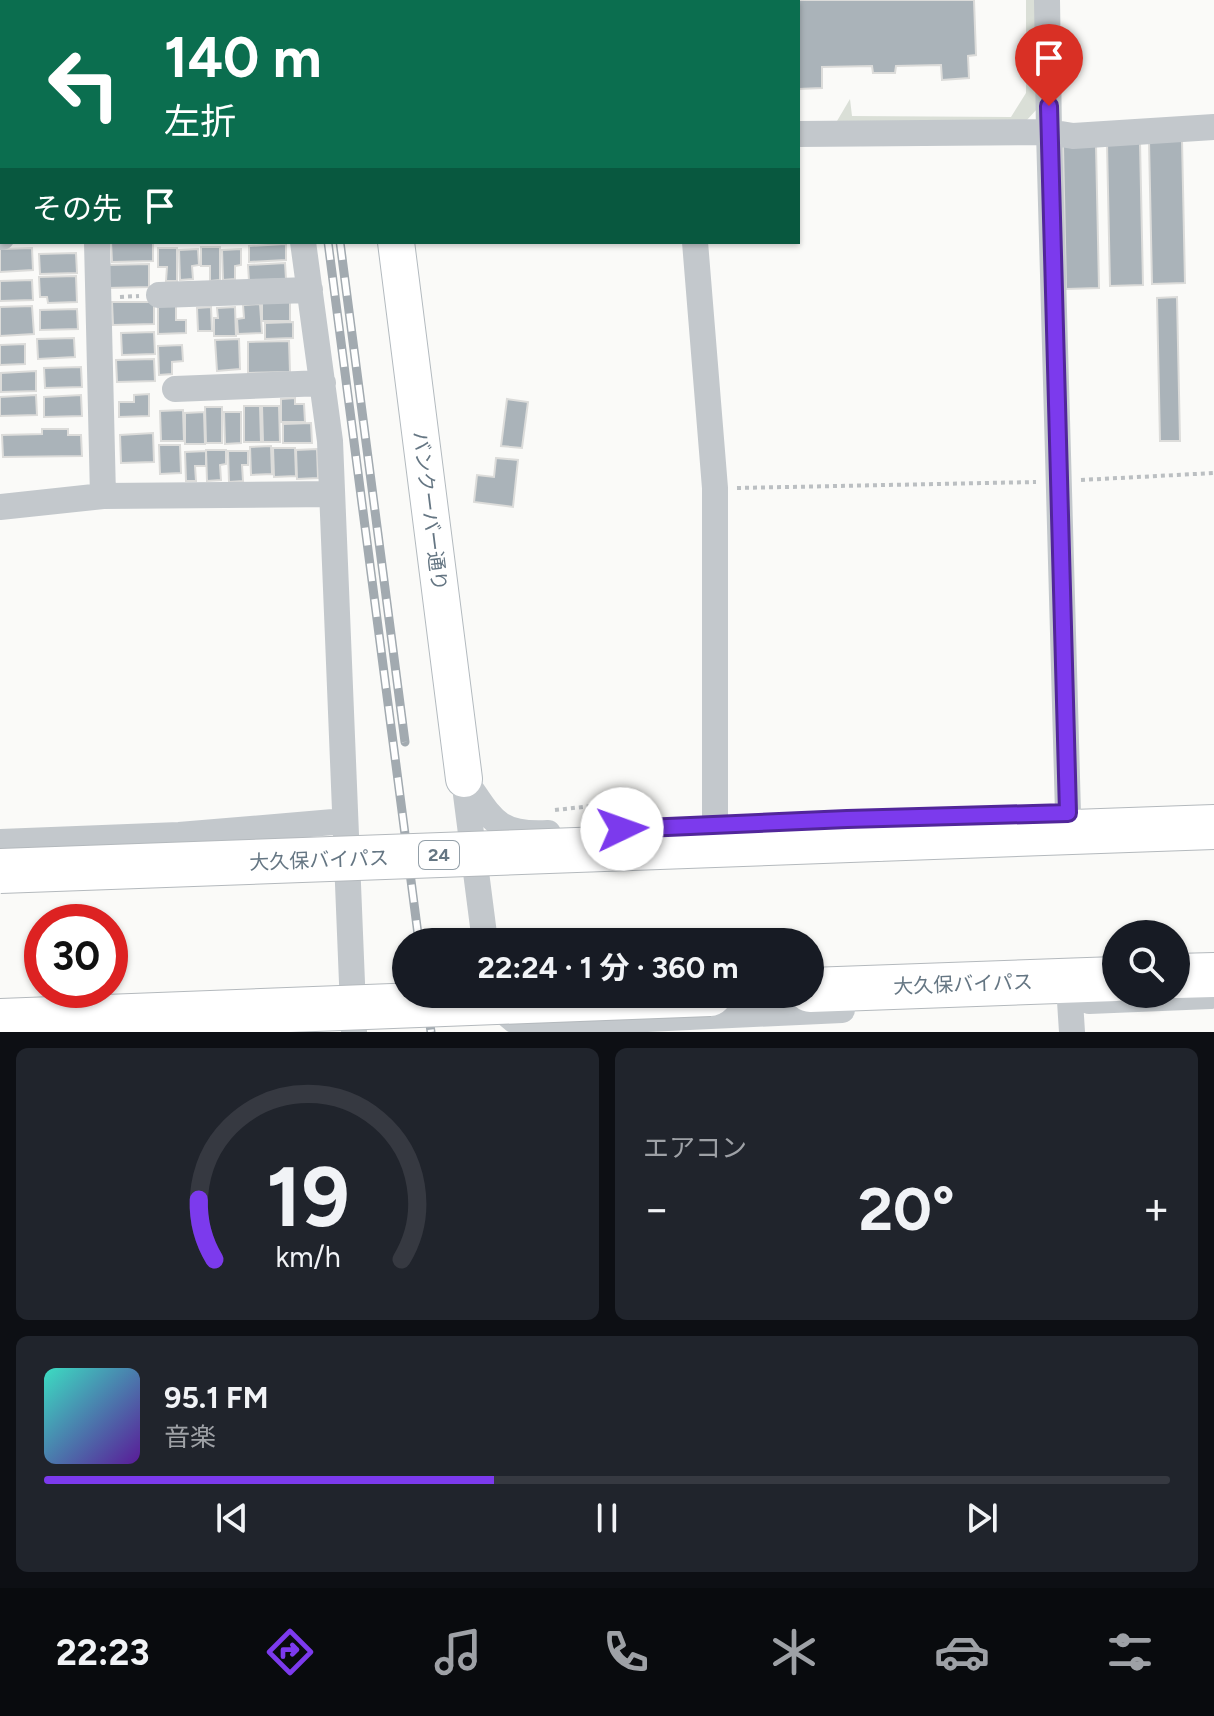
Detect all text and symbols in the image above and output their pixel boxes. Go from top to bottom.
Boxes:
text: 140 m [164,24,322,91]
pin [1015,24,1083,106]
icon: left [32,32,136,136]
icon: arrive [1027,36,1071,80]
text: 左折 [164,100,236,143]
icon: arrive [138,184,182,228]
text: その先 [32,190,122,227]
street label: バンクーバー通り [408,430,452,592]
position arrow [580,787,664,871]
road number: 24 [419,841,459,869]
street label: 大久保バイパス [249,846,389,874]
speed limit sign: 30 [24,904,128,1008]
map controls [1102,920,1190,1008]
button: search [1102,920,1190,1008]
text: 22:24 · 1 分 · 360 m [478,949,738,986]
street label: 大久保バイパス [893,970,1033,998]
text: エアコン [643,1132,747,1164]
text: 19 [266,1147,349,1247]
text: 20° [858,1173,955,1245]
text: − [643,1182,670,1235]
text: + [1143,1182,1170,1235]
text: km/h [275,1240,340,1274]
text: 95.1 FM [164,1379,268,1416]
text: 音楽 [164,1421,216,1453]
icon: previous [210,1496,254,1540]
icon: pause [585,1496,629,1540]
icon: next [960,1496,1004,1540]
icon: directions [262,1624,318,1680]
icon: music [430,1624,486,1680]
icon: phone [598,1624,654,1680]
icon: climate [766,1624,822,1680]
icon: car [934,1624,990,1680]
icon: filters [1102,1624,1158,1680]
text: 22:23 [56,1631,149,1674]

